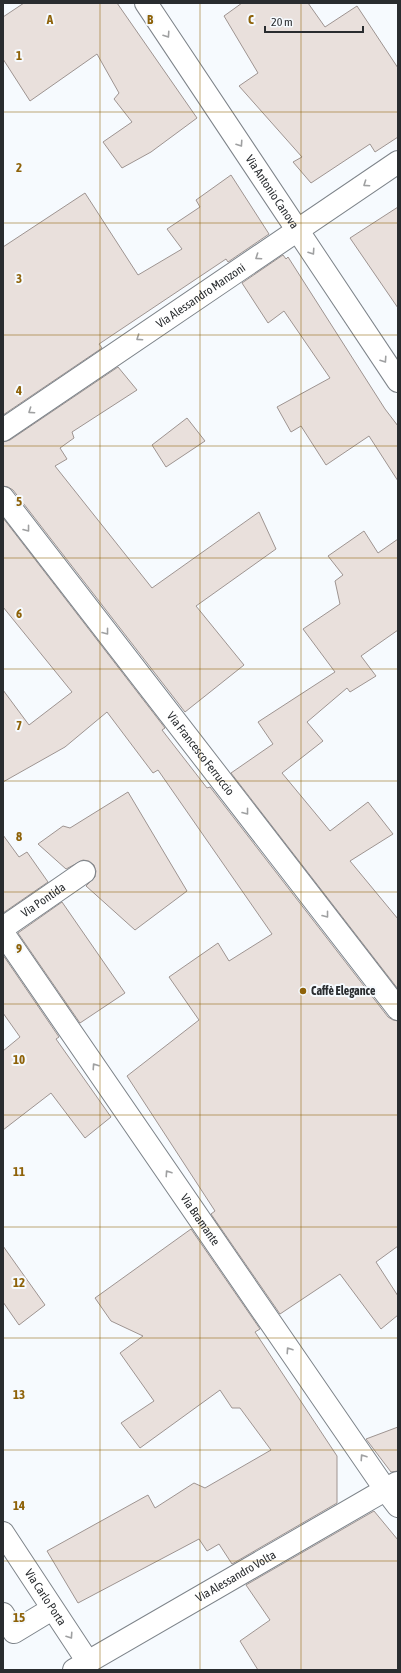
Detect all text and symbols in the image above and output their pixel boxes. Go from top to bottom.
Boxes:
scale bar [265,8,363,34]
text: A [46,12,54,27]
text: B [147,12,154,27]
text: C [248,12,254,27]
text: 20 m [271,15,293,29]
one-way arrow [163,31,170,38]
text: 1 [16,48,22,63]
one-way arrow [235,139,242,146]
street label: Via Antonio Canova [242,153,301,231]
text: 2 [16,160,22,175]
one-way arrow [363,179,370,187]
one-way arrow [307,247,314,254]
one-way arrow [255,252,262,260]
street label: Via Alessandro Manzoni [154,261,248,331]
text: 3 [16,271,22,286]
one-way arrow [136,333,143,341]
one-way arrow [379,356,387,363]
text: 4 [15,383,22,398]
one-way arrow [28,406,35,413]
text: 5 [16,494,22,509]
one-way arrow [22,525,29,532]
text: 6 [16,606,22,621]
one-way arrow [102,628,109,635]
street label: Via Francesco Ferruccio [164,709,237,798]
text: 7 [16,718,22,733]
one-way arrow [241,808,248,815]
text: 8 [16,829,22,844]
street label: Via Pontida [18,880,68,920]
one-way arrow [321,911,328,918]
text: 9 [16,941,22,956]
place label: Caffè Elegance [311,984,376,998]
marker: Caffè Elegance [298,986,308,996]
text: 10 [13,1052,25,1067]
one-way arrow [92,1063,100,1070]
text: 11 [13,1164,25,1179]
one-way arrow [166,1171,173,1178]
street label: Via Bramante [177,1191,223,1248]
text: 12 [13,1275,25,1290]
one-way arrow [286,1347,294,1354]
text: 13 [13,1387,25,1402]
one-way arrow [360,1454,368,1461]
text: 14 [13,1498,25,1513]
street label: Via Alessandro Volta [193,1548,278,1605]
street label: Via Carlo Porta [22,1566,69,1628]
text: 15 [13,1610,25,1625]
one-way arrow [65,1632,73,1639]

